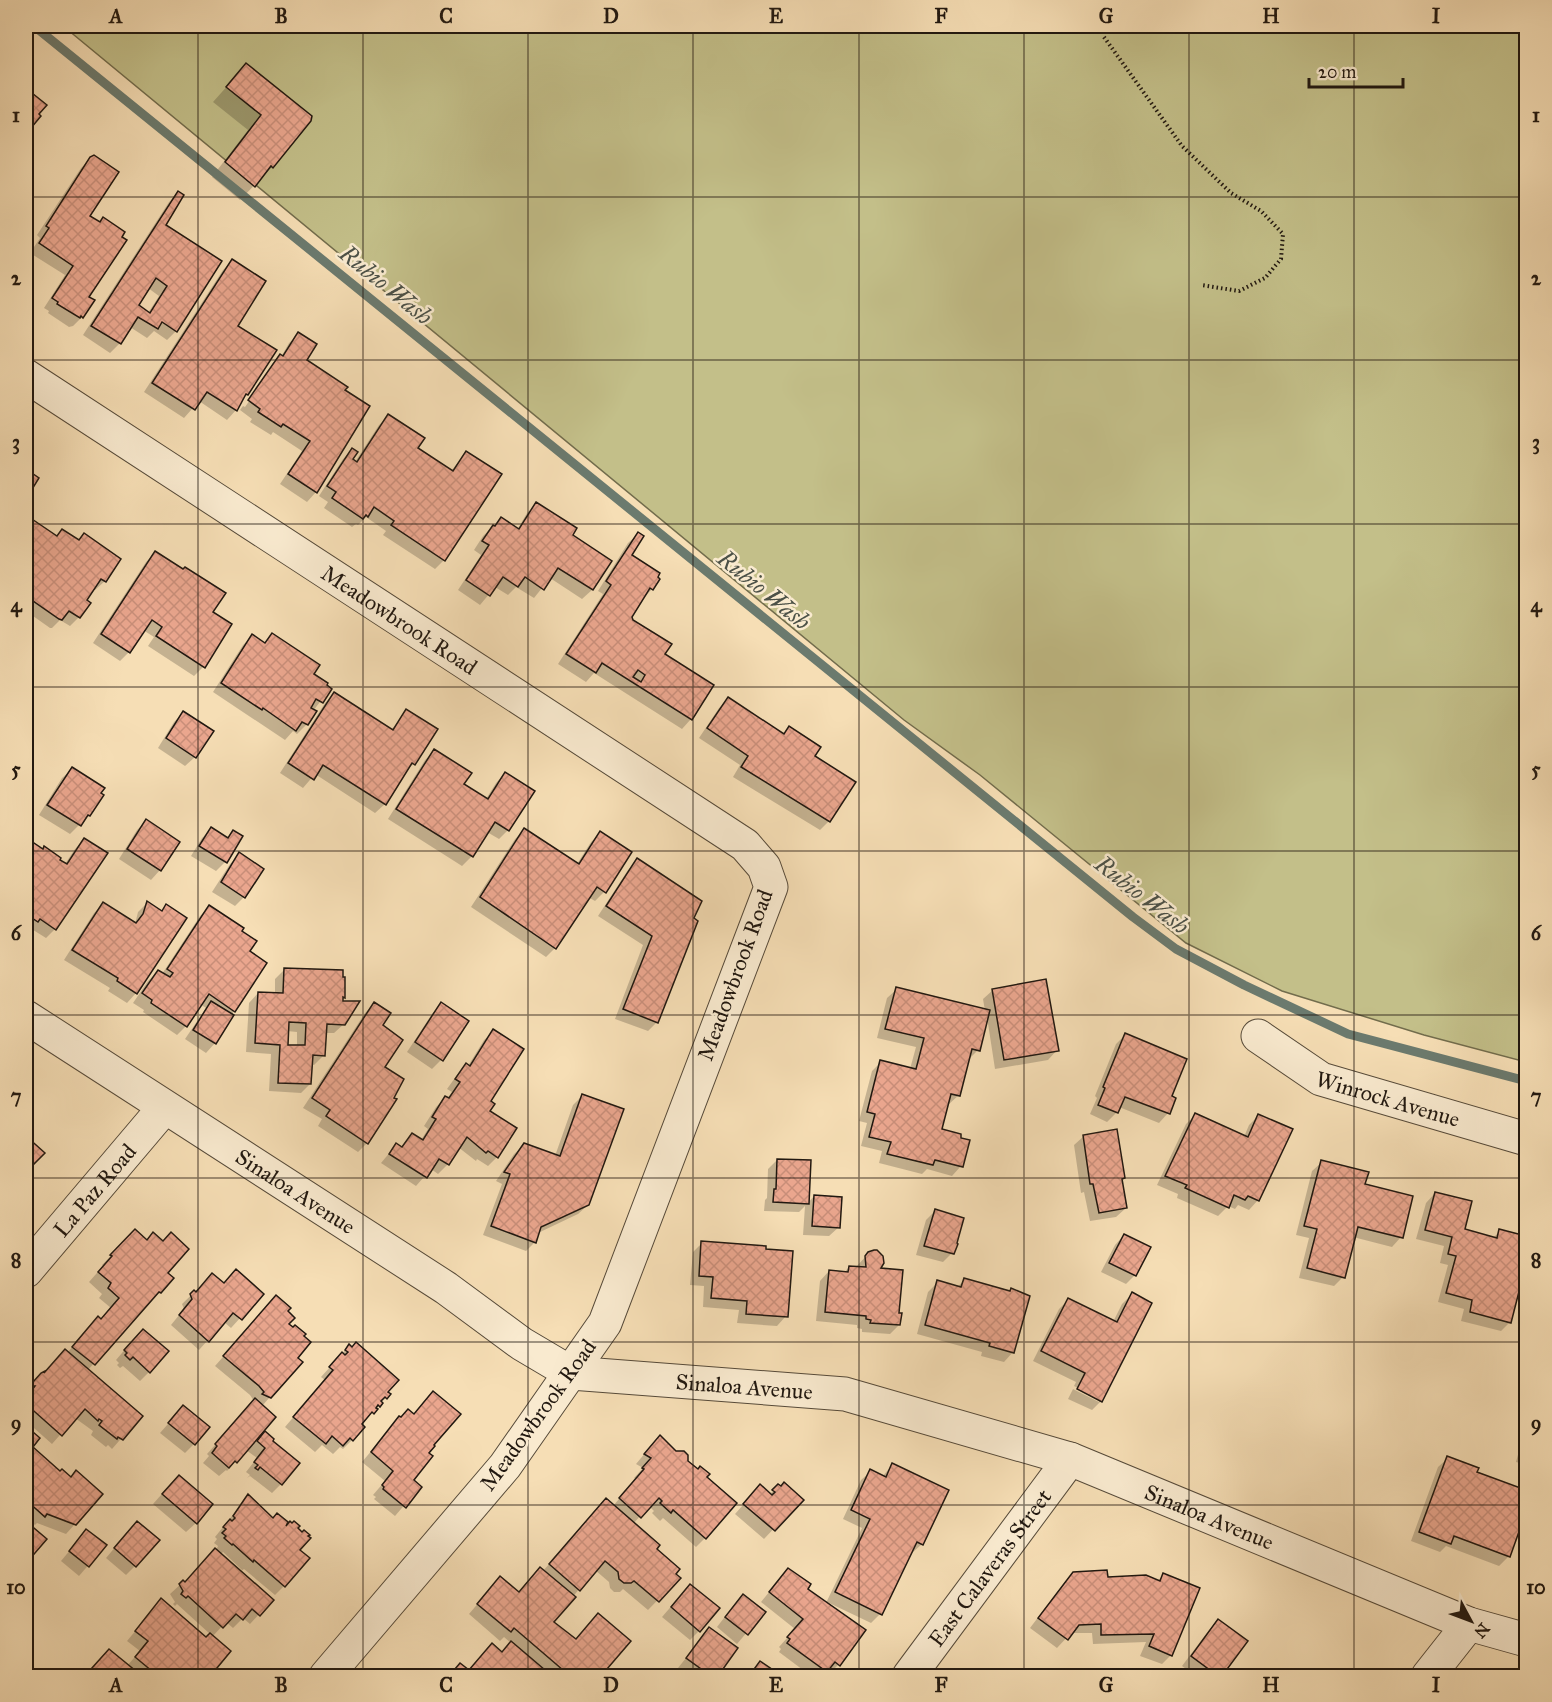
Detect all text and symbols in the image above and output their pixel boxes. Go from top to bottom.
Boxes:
text: A [107,4,123,28]
text: B [274,4,288,28]
text: C [439,4,453,28]
text: D [603,4,619,28]
text: E [769,4,784,28]
text: F [934,4,948,28]
text: G [1099,4,1114,28]
text: H [1262,4,1280,28]
text: I [1432,4,1441,28]
scale bar [1309,51,1404,89]
text: 20 m [1318,61,1356,83]
text: 1 [12,103,20,127]
text: 1 [1532,103,1540,127]
water label: Rubio Wash [333,238,439,332]
text: 2 [11,266,22,290]
text: 2 [1531,266,1542,290]
text: 3 [12,430,20,455]
text: 3 [1532,430,1540,455]
water label: Rubio Wash [711,543,817,637]
street label: Meadowbrook Road [317,559,483,680]
text: 4 [10,593,22,618]
text: 4 [1530,593,1542,618]
text: 5 [11,757,21,781]
text: 5 [1531,757,1541,781]
water label: Rubio Wash [1088,848,1195,941]
street label: Meadowbrook Road [691,886,779,1064]
text: 6 [11,921,23,945]
text: 6 [1531,921,1543,945]
street label: Winrock Avenue [1313,1065,1463,1132]
text: 7 [11,1084,22,1108]
text: 7 [1531,1084,1542,1108]
street label: La Paz Road [47,1138,142,1242]
street label: Sinaloa Avenue [231,1142,361,1240]
text: 8 [11,1248,21,1272]
text: 8 [1531,1248,1541,1272]
street label: Meadowbrook Road [474,1334,602,1496]
street label: Sinaloa Avenue [675,1368,814,1405]
text: 9 [11,1411,21,1436]
text: 9 [1531,1411,1541,1436]
street label: Sinaloa Avenue [1141,1478,1278,1555]
street label: East Calaveras Street [922,1483,1057,1652]
text: 10 [6,1575,26,1599]
text: 10 [1526,1575,1546,1599]
north arrow [1441,1591,1501,1651]
text: N [1470,1619,1494,1642]
text: A [107,1673,123,1697]
text: B [274,1673,288,1697]
text: C [439,1673,453,1697]
text: D [603,1673,619,1697]
text: E [769,1673,784,1697]
text: F [934,1673,948,1697]
text: G [1099,1673,1114,1697]
text: H [1262,1673,1280,1697]
text: I [1432,1673,1441,1697]

